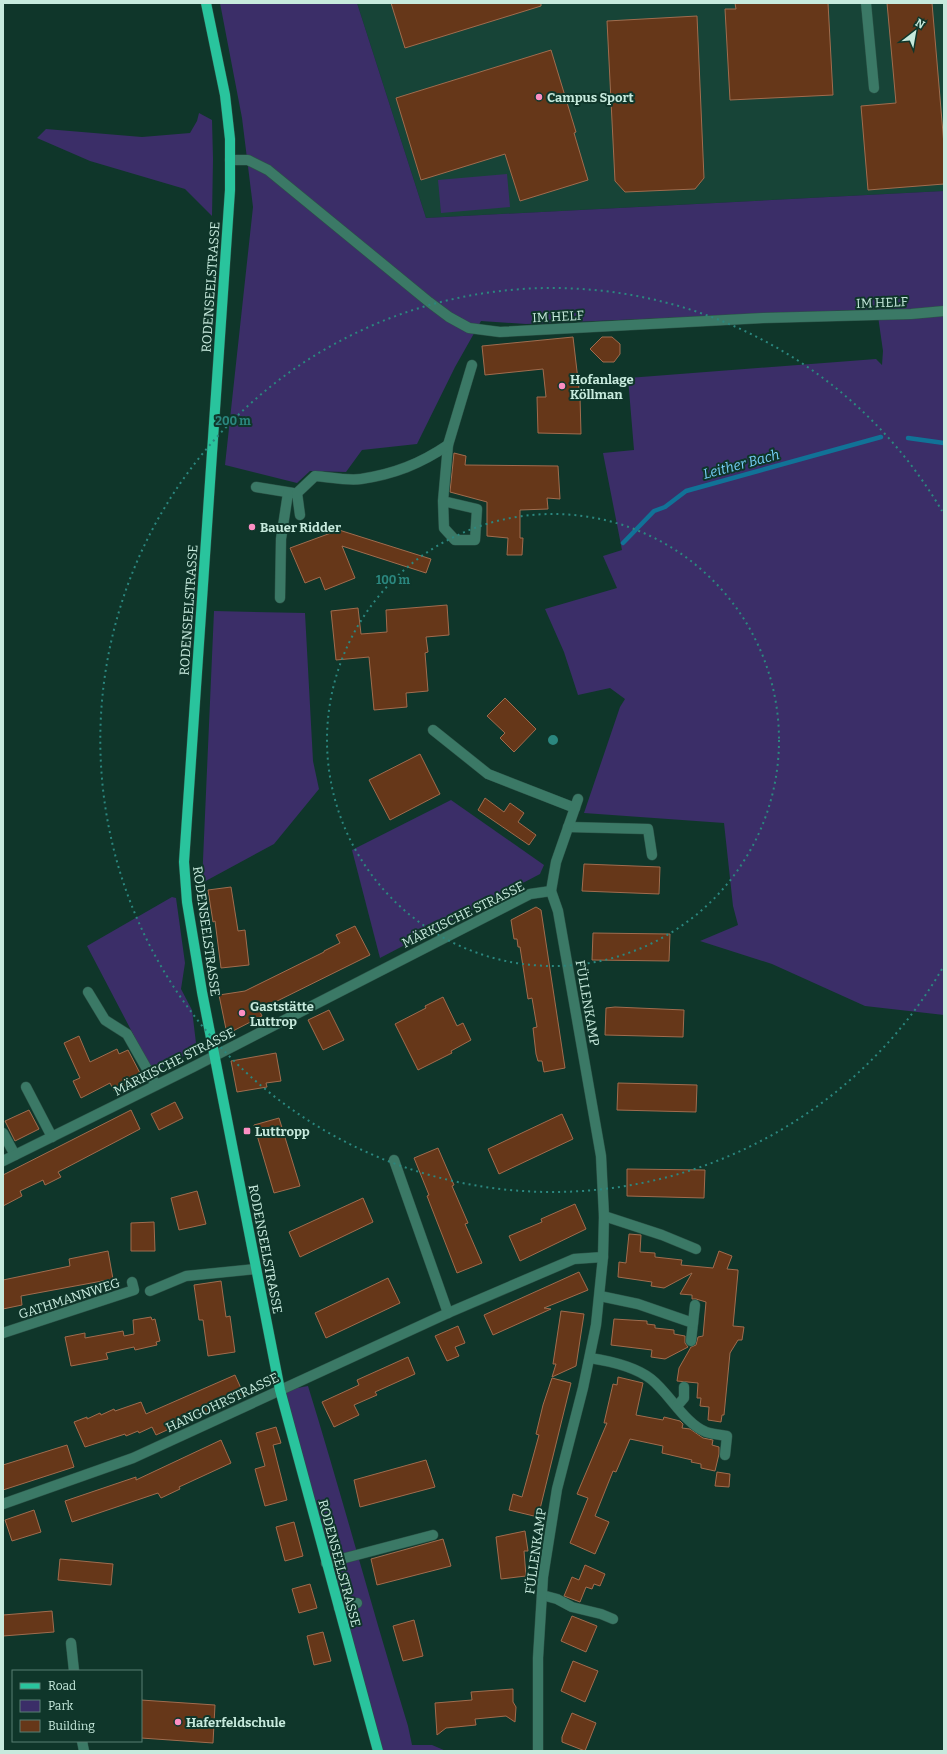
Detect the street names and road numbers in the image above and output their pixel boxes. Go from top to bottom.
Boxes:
street label: RODENSEELSTRASSE [198,221,223,353]
street label: IM HELF [856,294,908,311]
street label: IM HELF [532,308,584,325]
street label: RODENSEELSTRASSE [176,544,201,676]
street label: RODENSEELSTRASSE [190,865,223,997]
street label: MÄRKISCHE STRASSE [400,878,527,951]
street label: FÜLLENKAMP [573,959,602,1047]
street label: MÄRKISCHE STRASSE [111,1024,237,1099]
street label: RODENSEELSTRASSE [246,1183,285,1315]
street label: GATHMANNWEG [16,1275,122,1322]
street label: HANGOHRSTRASSE [163,1370,281,1435]
street label: RODENSEELSTRASSE [315,1498,364,1628]
street label: FÜLLENKAMP [522,1507,549,1595]

